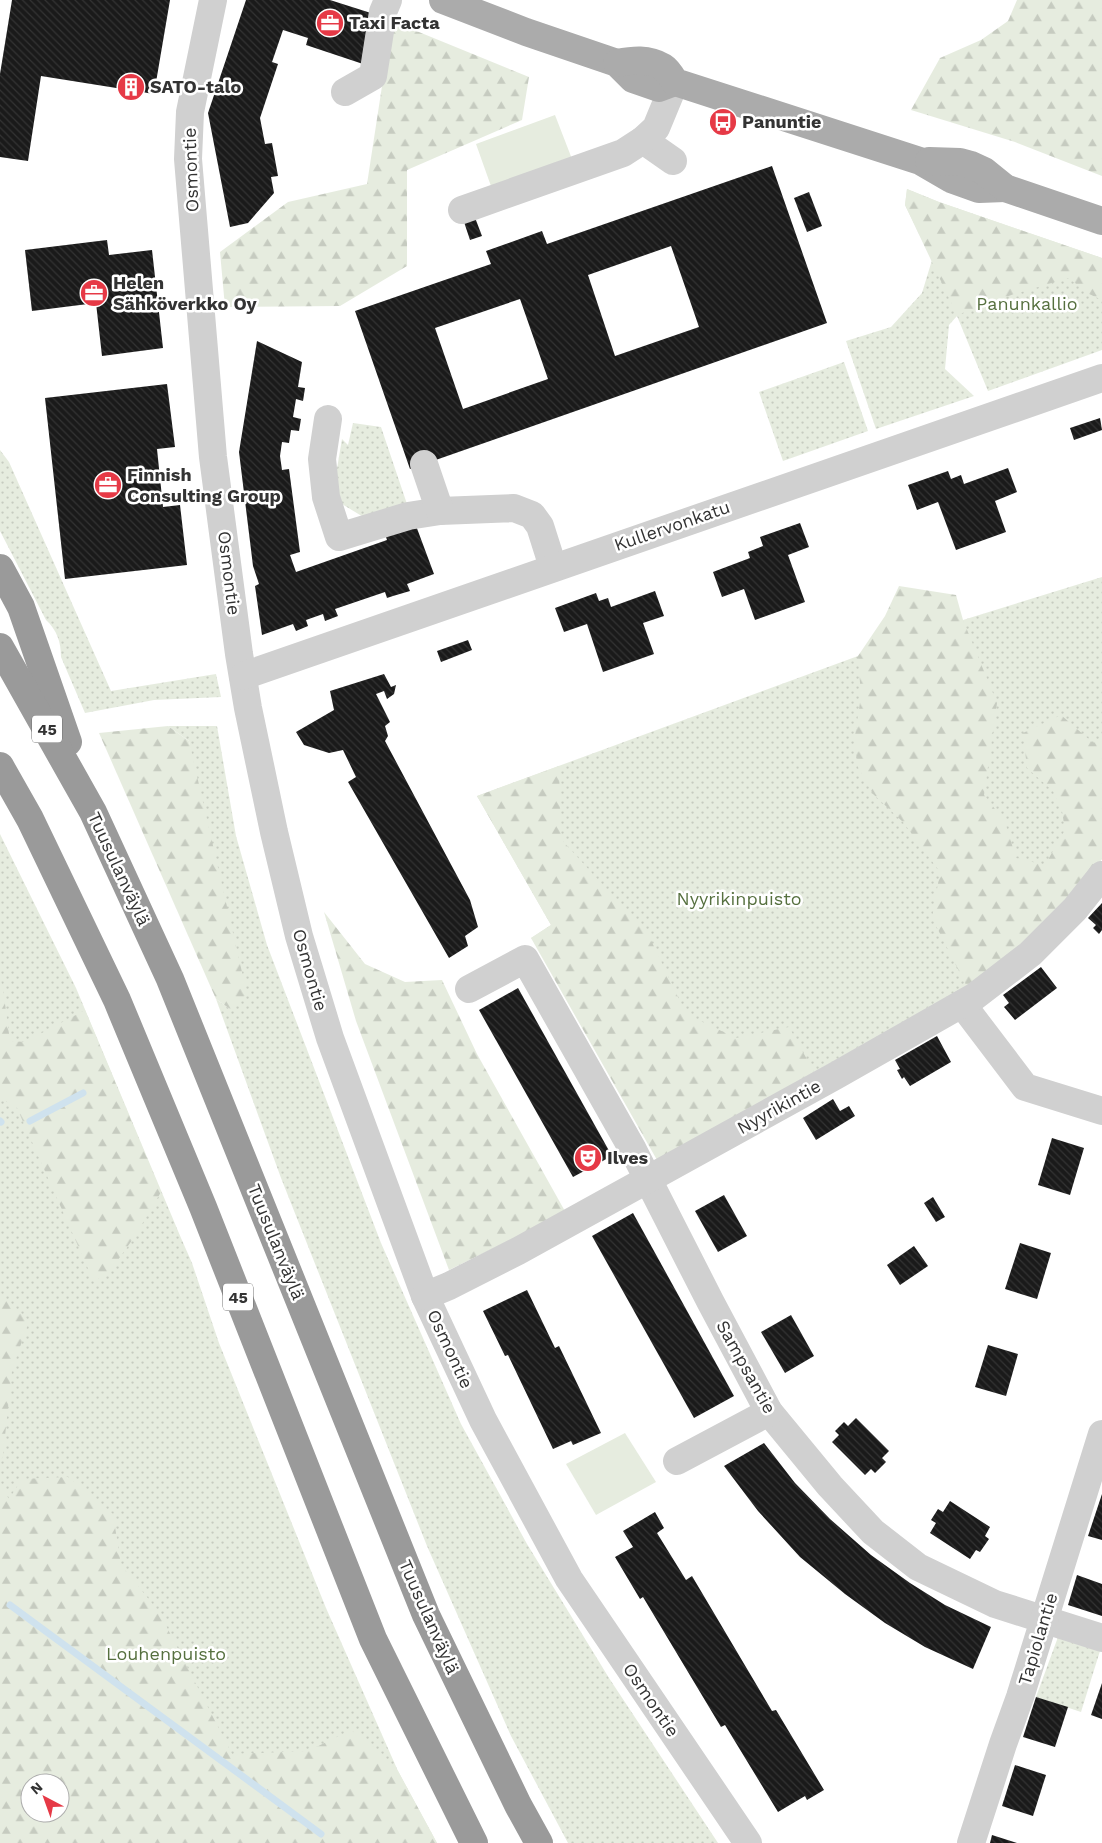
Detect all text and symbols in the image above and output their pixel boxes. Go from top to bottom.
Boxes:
office icon: Taxi Facta [315,8,345,38]
place label: Taxi Facta [349,12,440,33]
building icon: SATO-talo [116,72,146,102]
place label: SATO-talo [150,76,241,97]
bus stop icon: Panuntie [708,107,738,137]
place label: Panuntie [742,111,821,132]
street label: Osmontie [179,127,202,213]
place label: Helen Sähköverkko Oy [113,272,258,314]
office icon: Helen Sähköverkko Oy [79,278,109,308]
park label: Panunkallio [976,293,1078,314]
place label: Finnish Consulting Group [127,464,281,506]
office icon: Finnish Consulting Group [93,470,123,500]
street label: Kullervonkatu [611,496,732,555]
street label: Osmontie [214,530,245,616]
road number: 45 [32,716,62,742]
street label: Tuusulanväylä [84,809,155,929]
park label: Nyyrikinpuisto [676,888,802,909]
street label: Osmontie [289,926,332,1013]
street label: Nyyrikintie [733,1075,824,1138]
theatre icon: Ilves [573,1143,603,1173]
place label: Ilves [607,1147,649,1168]
street label: Tuusulanväylä [244,1181,309,1303]
road number: 45 [223,1284,253,1310]
street label: Osmontie [423,1306,478,1392]
street label: Sampsantie [712,1316,781,1417]
street label: Tuusulanväylä [395,1556,464,1677]
street label: Tapiolantie [1014,1590,1062,1688]
park label: Louhenpuisto [106,1643,226,1664]
street label: Osmontie [619,1659,684,1741]
north arrow [20,1773,70,1823]
text: N [27,1779,46,1798]

